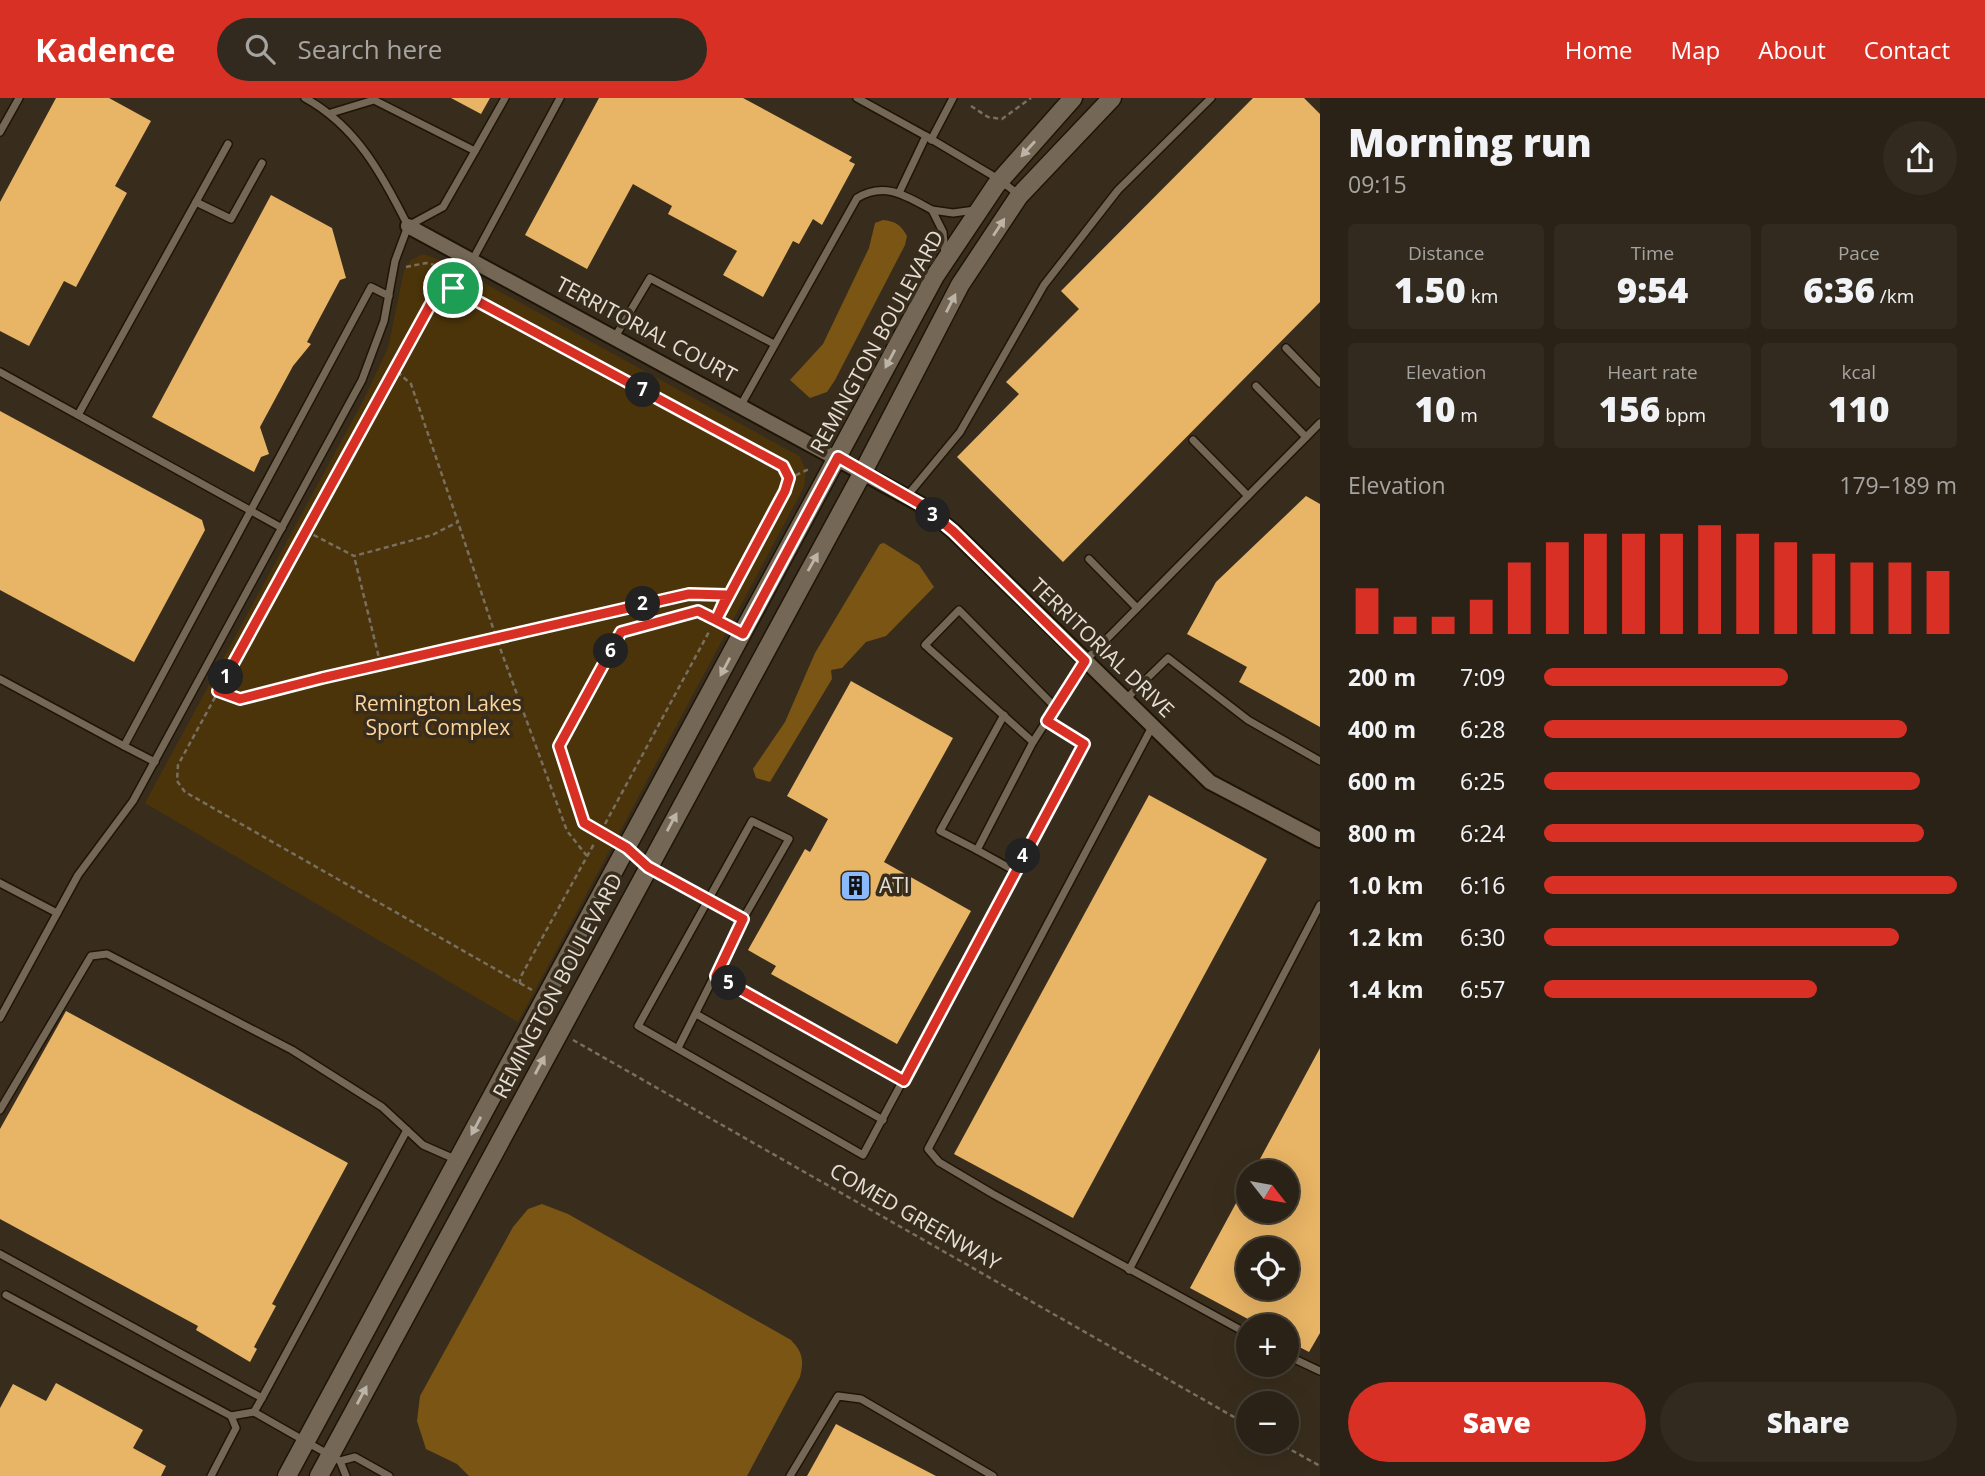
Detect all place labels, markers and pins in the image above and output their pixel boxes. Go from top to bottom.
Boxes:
pin [423,258,483,318]
pin: 7 [626,372,660,408]
pin: 3 [916,498,950,532]
pin: 2 [626,587,660,622]
pin: 6 [594,634,628,668]
pin: 1 [208,660,244,694]
pin: 4 [1006,838,1040,874]
building icon: ATI [839,869,873,903]
place label: ATI [879,871,910,899]
pin: 5 [712,966,746,1001]

